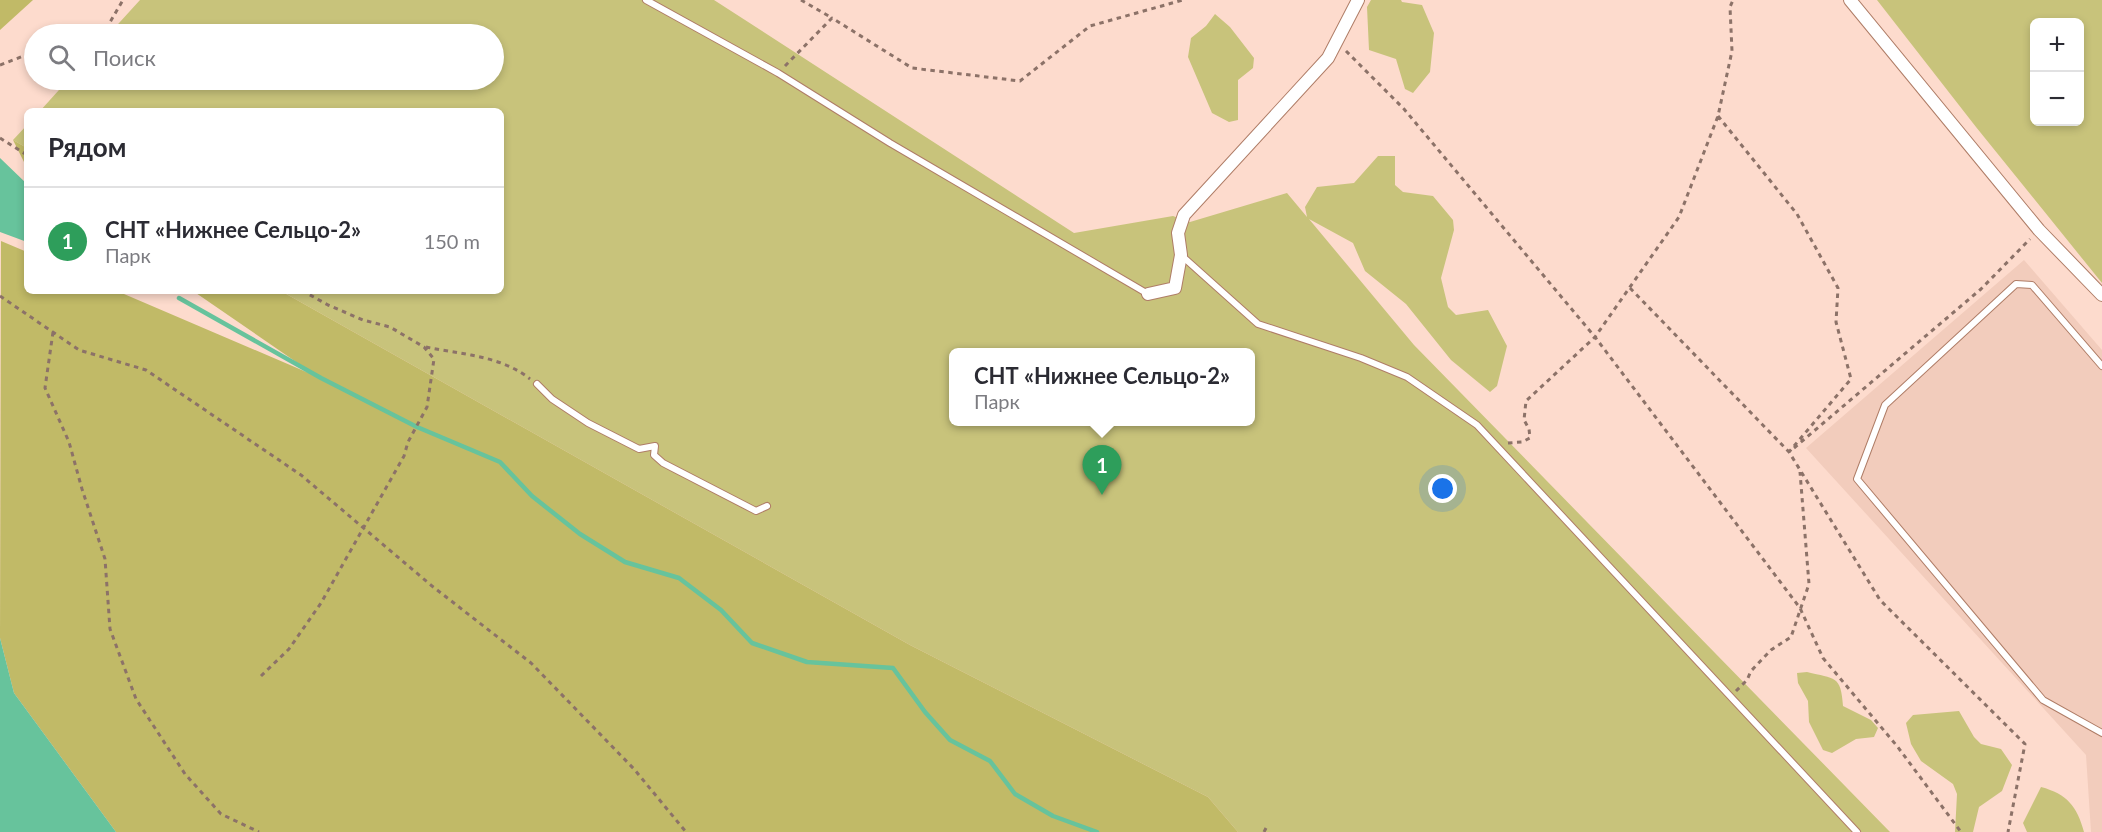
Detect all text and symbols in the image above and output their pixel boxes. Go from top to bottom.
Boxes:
map controls [2030,18,2084,126]
button: + [2030,18,2084,72]
search box [24,24,504,90]
icon: search [45,41,78,74]
text: Поиск [93,44,156,71]
button: − [2030,72,2084,126]
text: Рядом [48,131,126,163]
text: СНТ «Нижнее Сельцо-2» [105,216,361,243]
text: 1 [62,229,73,253]
text: 150 m [424,229,480,253]
text: Парк [105,243,151,267]
popup [949,348,1255,426]
text: СНТ «Нижнее Сельцо-2» [974,362,1230,389]
text: Парк [974,389,1020,413]
pin: 1 [1082,446,1122,495]
your location [1428,474,1457,503]

